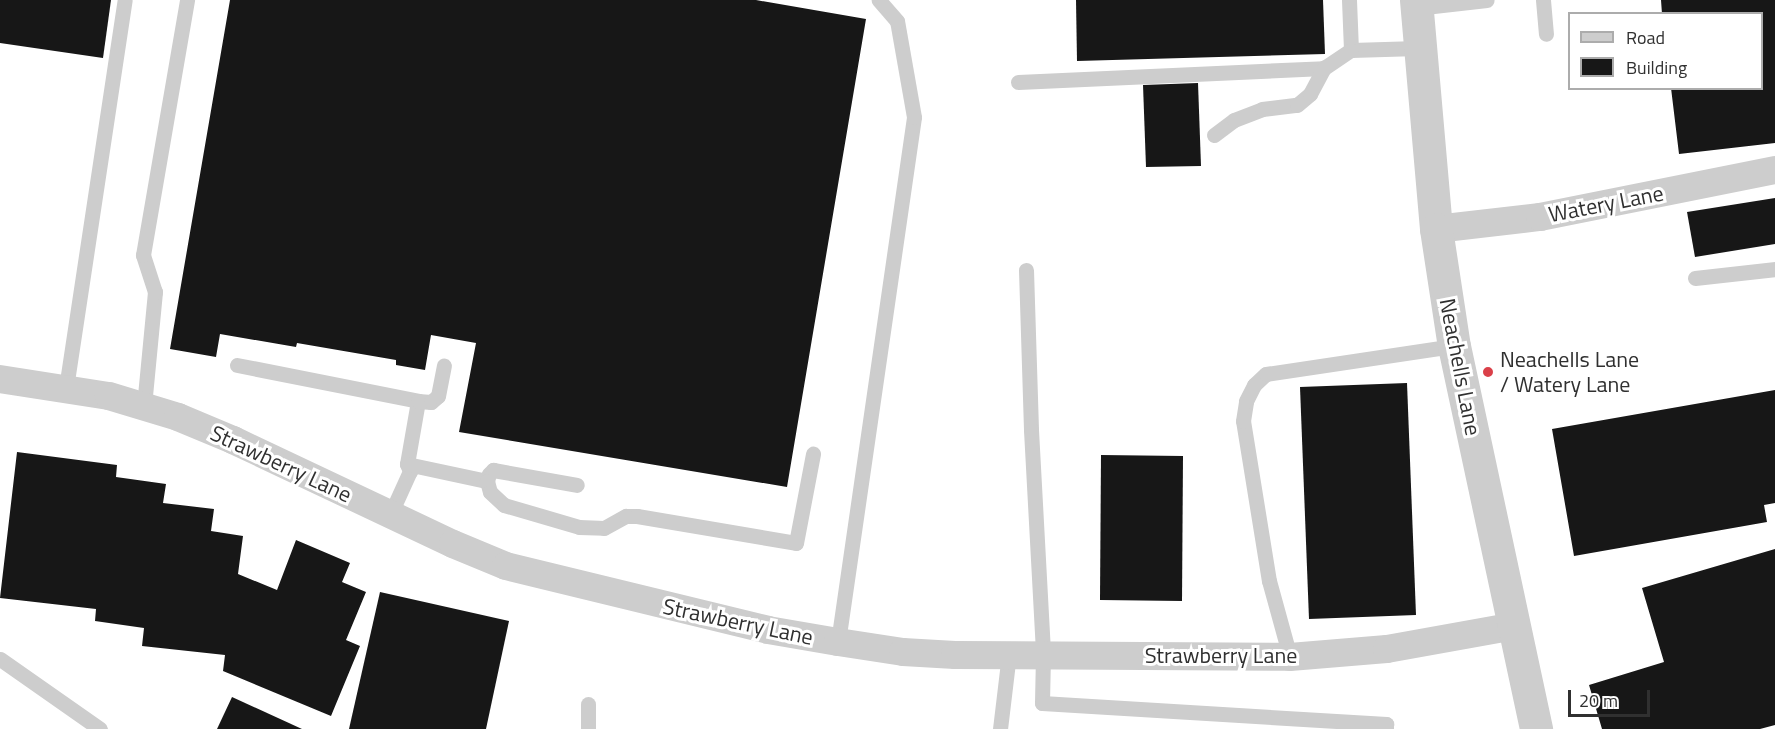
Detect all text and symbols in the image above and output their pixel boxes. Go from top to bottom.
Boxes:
legend [1568,12,1763,90]
text: Road [1626,24,1665,51]
text: Building [1626,54,1687,81]
street label: Watery Lane [1546,180,1666,228]
street label: Neachells Lane [1434,296,1486,438]
place label: Neachells Lane / Watery Lane [1500,346,1639,398]
marker: Neachells Lane / Watery Lane [1481,365,1495,379]
street label: Strawberry Lane [206,420,356,508]
street label: Strawberry Lane [661,593,815,651]
street label: Strawberry Lane [1145,643,1297,669]
scale bar [1571,678,1654,716]
text: 20 m [1579,687,1618,714]

